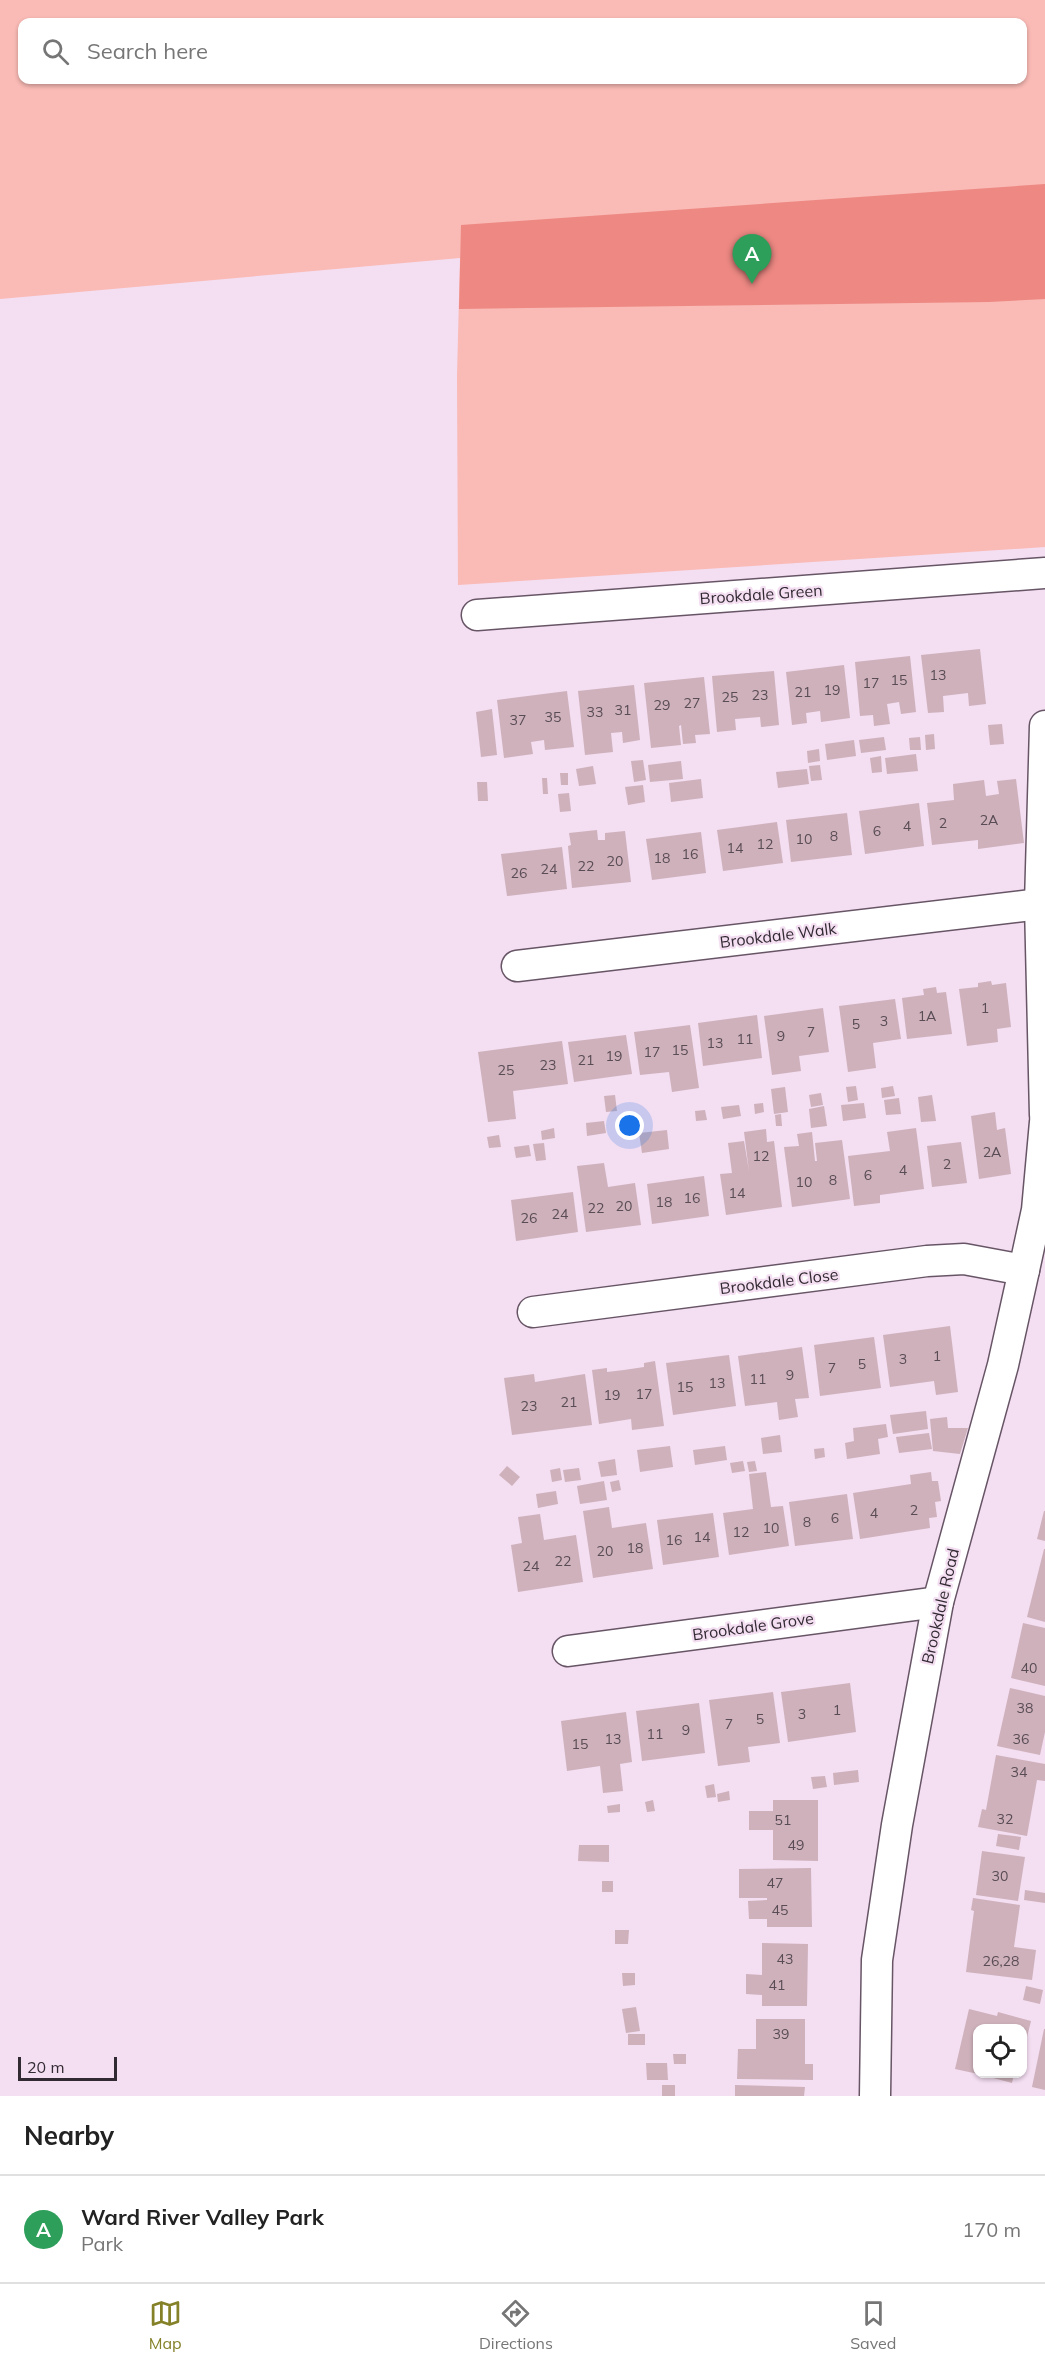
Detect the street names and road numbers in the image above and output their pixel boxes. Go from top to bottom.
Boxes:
street label: Brookdale Green [699,580,823,608]
street label: Brookdale Walk [719,918,838,952]
street label: Brookdale Close [719,1264,839,1298]
street label: Brookdale Road [917,1546,963,1666]
street label: Brookdale Grove [691,1608,815,1644]

